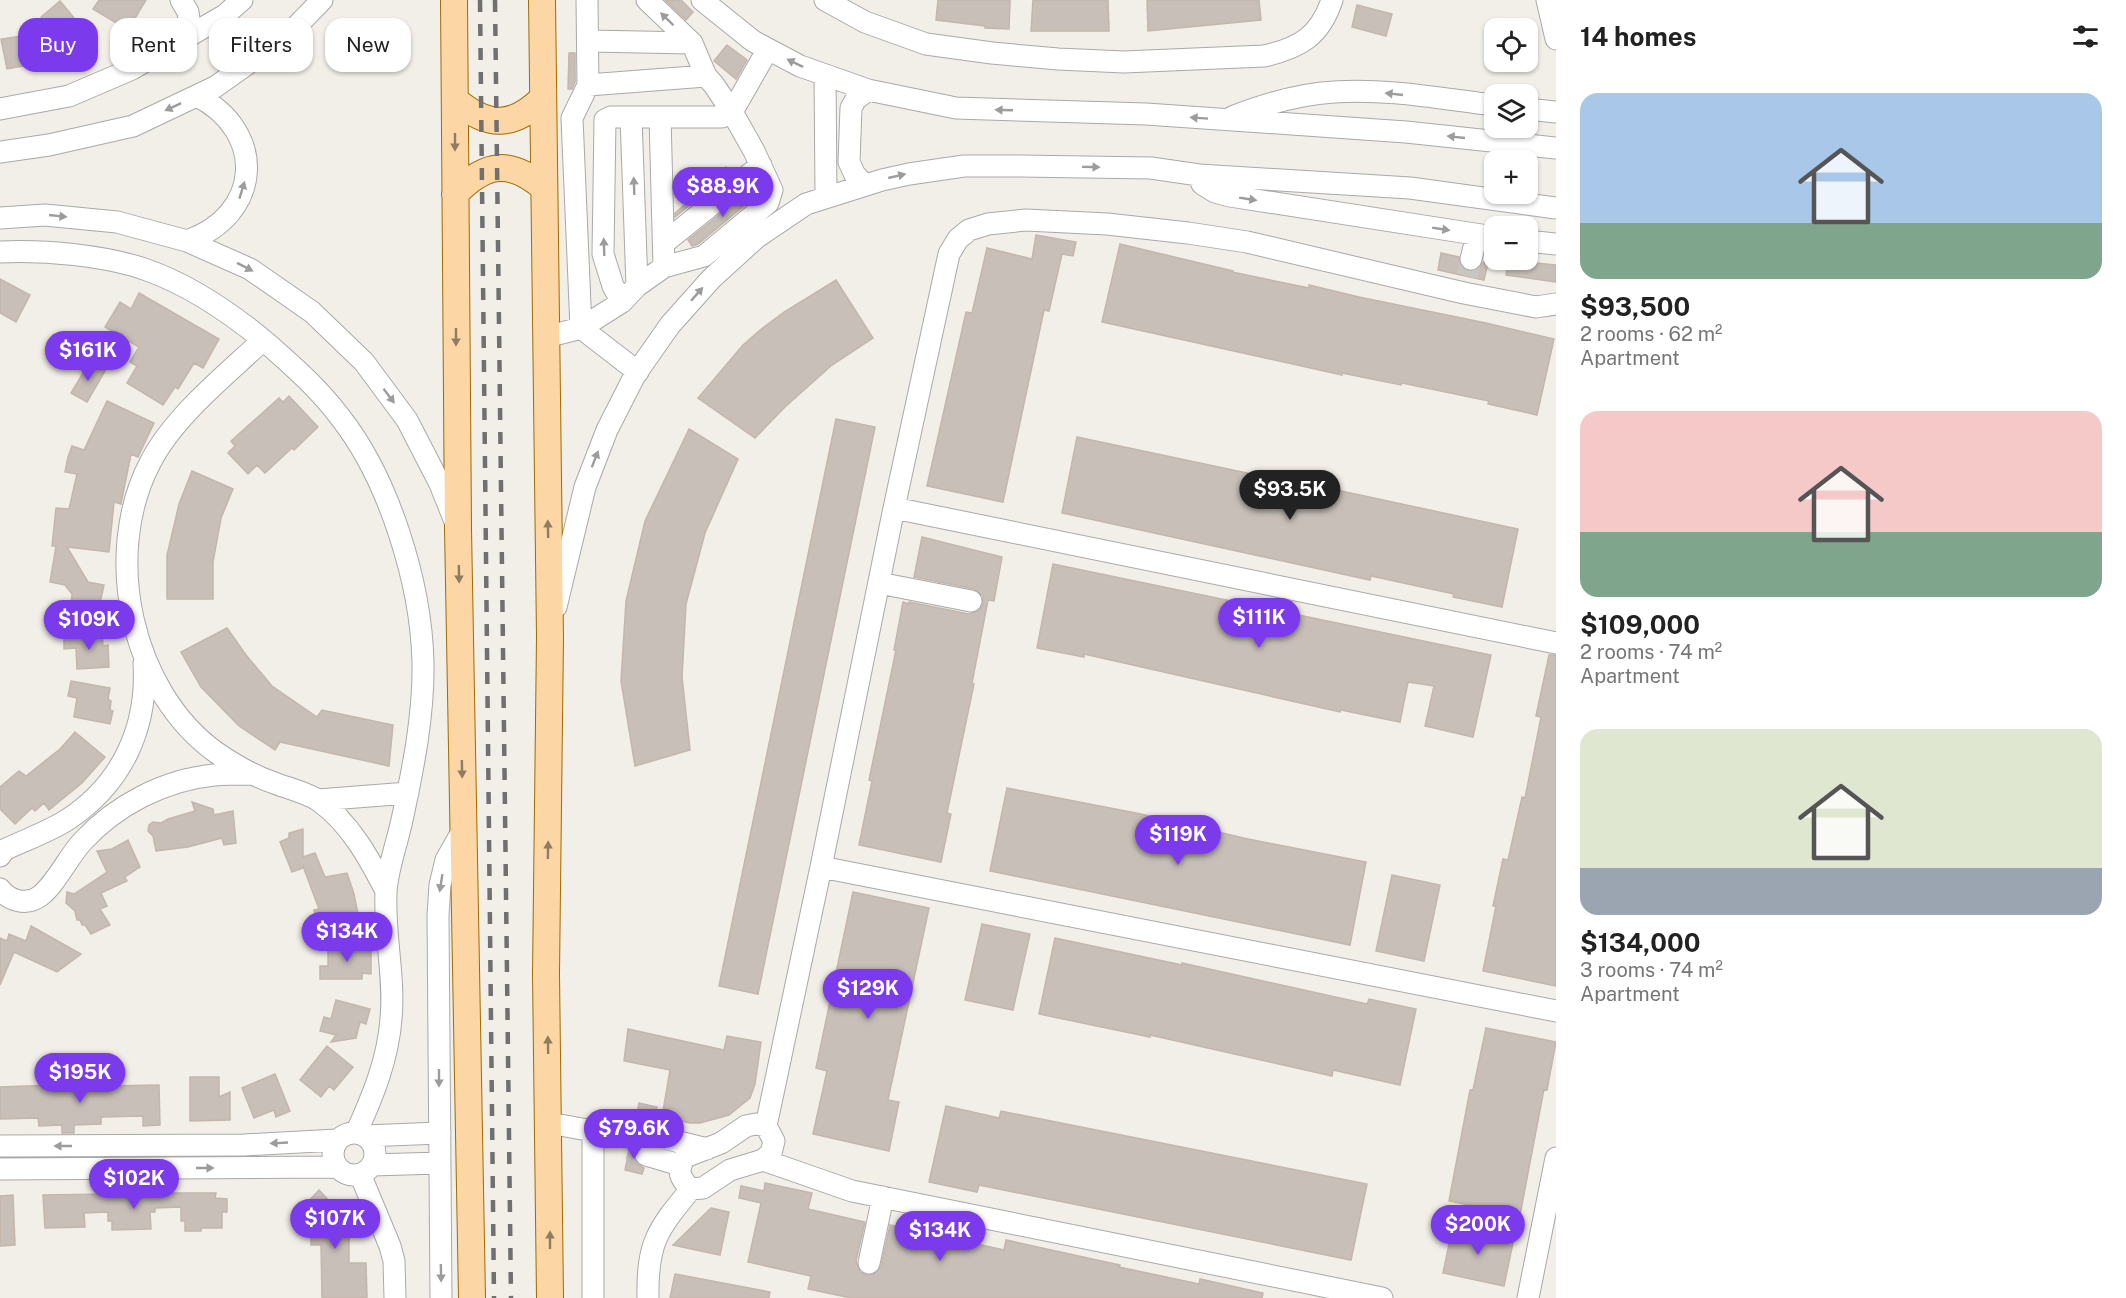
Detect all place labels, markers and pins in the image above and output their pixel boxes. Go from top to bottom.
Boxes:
pin: $88.9K [674,167,772,218]
pin: $161K [46,331,130,382]
pin: $93.5K [1241,470,1339,521]
pin: $111K [1217,598,1301,649]
pin: $109K [47,600,131,651]
pin: $119K [1136,815,1220,866]
pin: $134K [305,912,389,963]
pin: $129K [826,969,910,1020]
pin: $195K [38,1053,122,1104]
pin: $79.6K [585,1109,683,1160]
pin: $102K [92,1159,176,1210]
pin: $107K [293,1199,377,1250]
pin: $200K [1436,1205,1520,1256]
pin: $134K [898,1211,982,1262]

